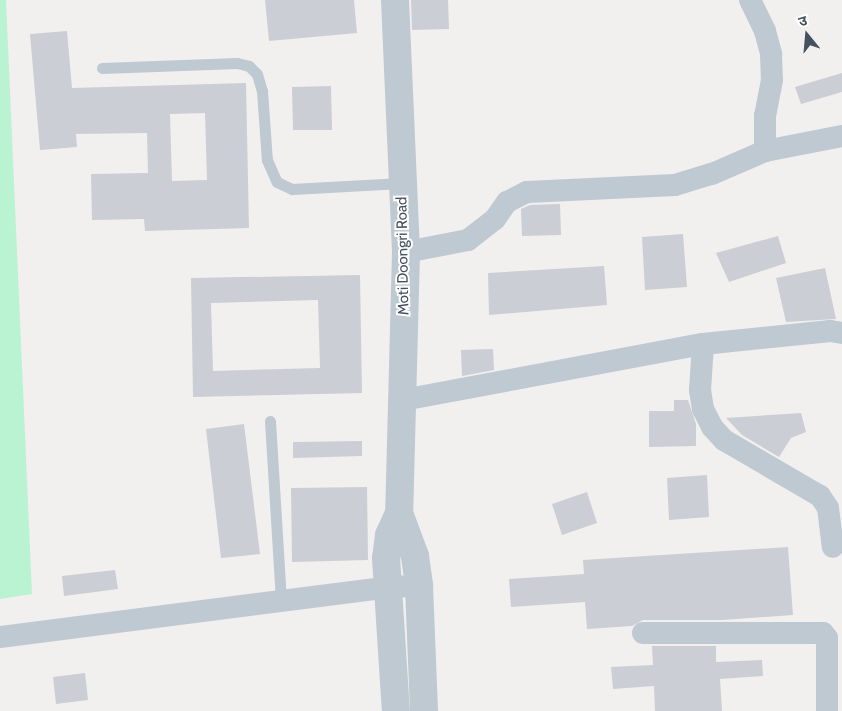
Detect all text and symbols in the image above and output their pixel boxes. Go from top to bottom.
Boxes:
north arrow [782,10,832,60]
text: उ [796,11,809,30]
street label: Moti Doongri Road [393,196,413,316]

